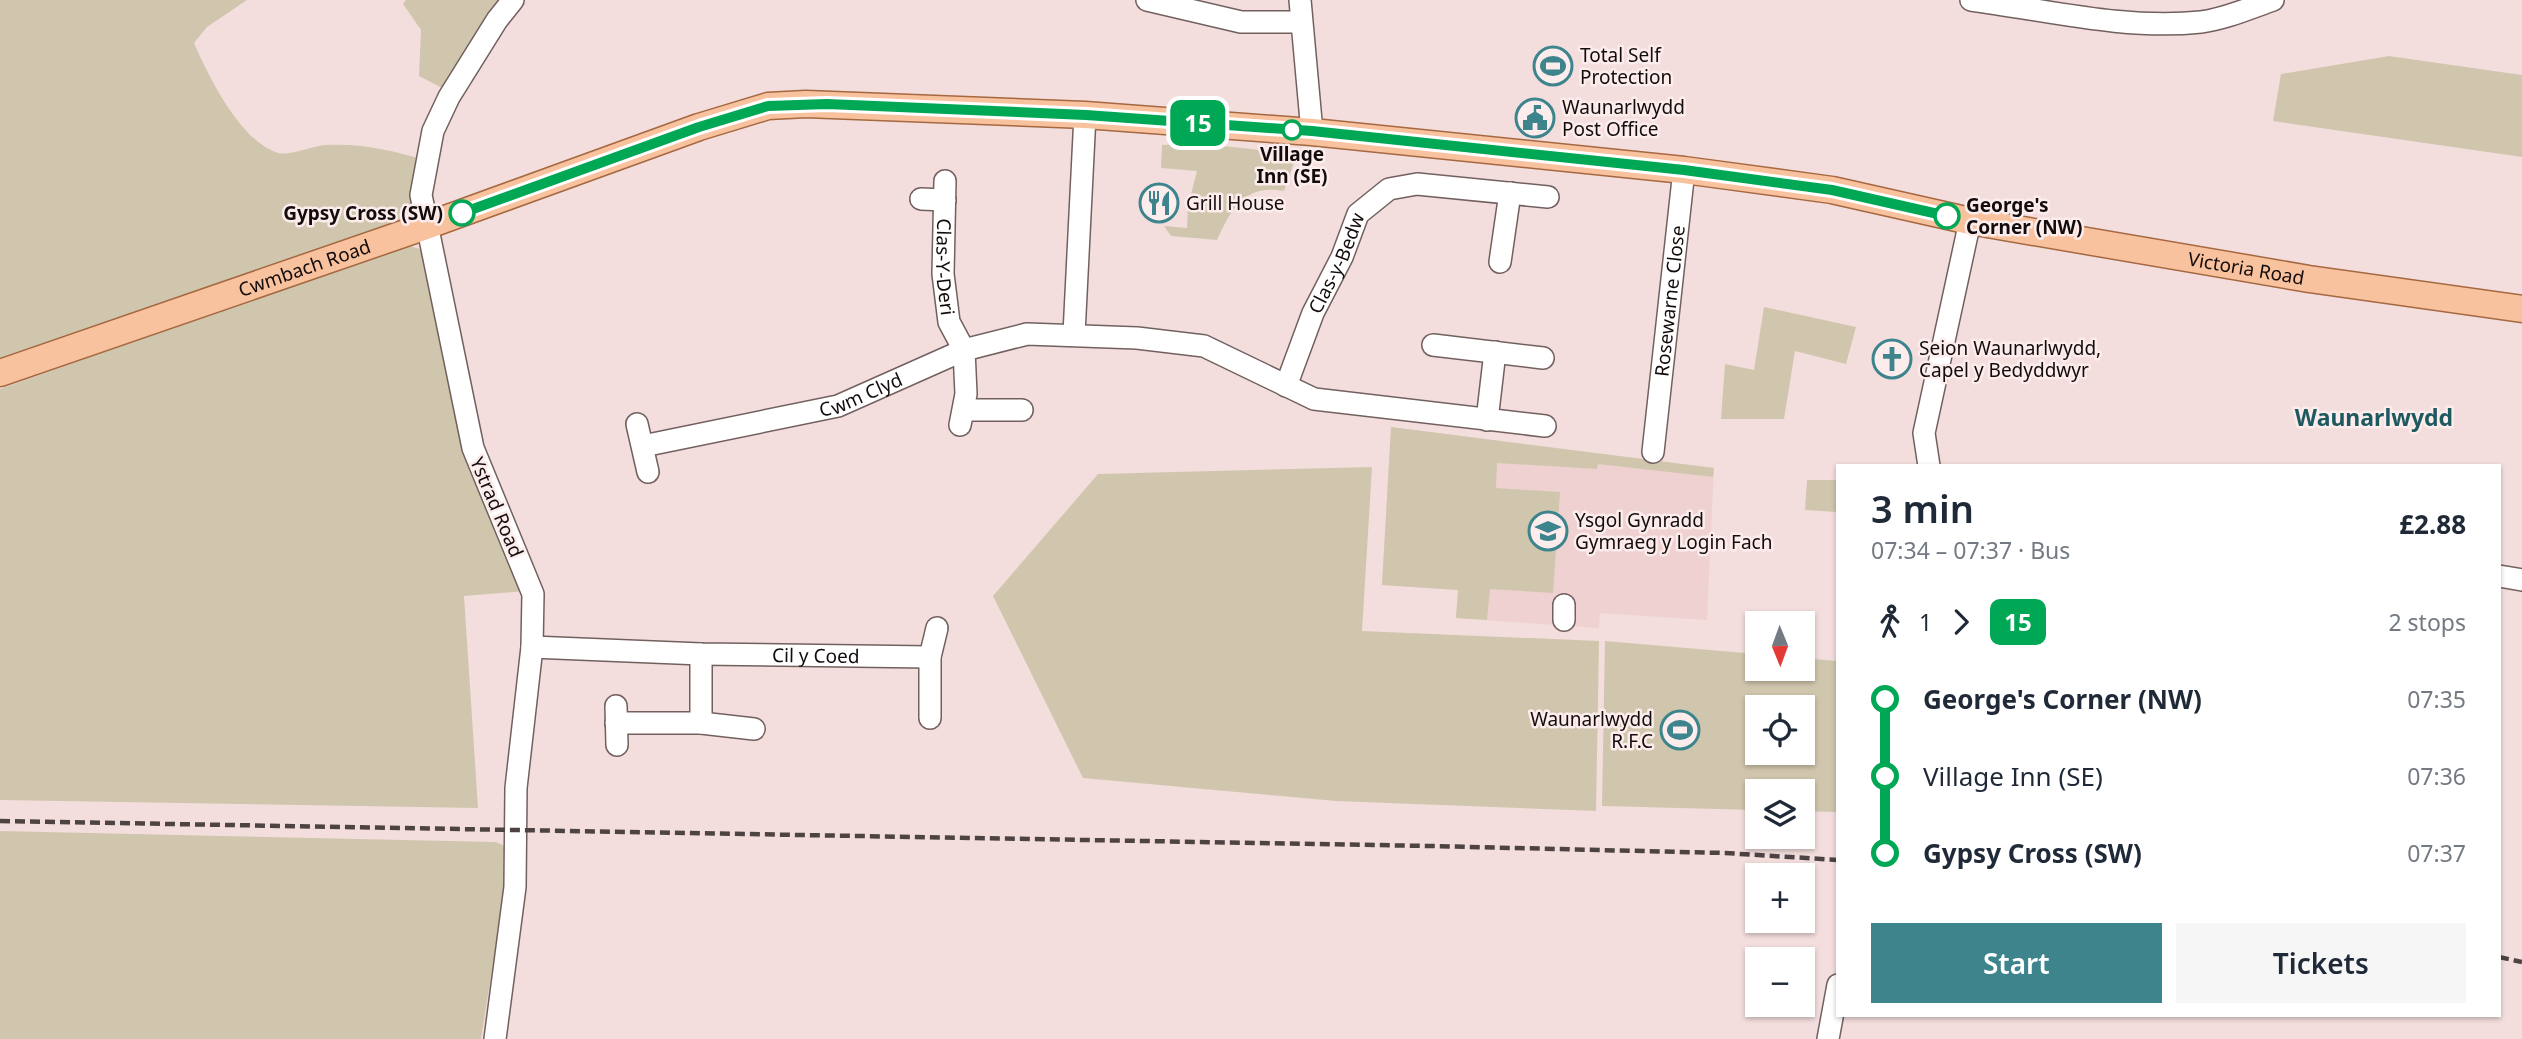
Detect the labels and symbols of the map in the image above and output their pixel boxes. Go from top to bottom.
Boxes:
place label: Total Self Protection [1580,42,1672,90]
sports icon: Total Self Protection [1532,45,1574,87]
place label: Waunarlwydd Post Office [1562,94,1685,142]
public building icon: Waunarlwydd Post Office [1514,97,1556,139]
line badge: 15 [1166,100,1230,146]
marker: Village Inn (SE) [1282,120,1302,140]
place label: Village Inn (SE) [1256,141,1328,189]
restaurant icon: Grill House [1138,182,1180,224]
place label: Grill House [1186,190,1284,216]
place label: George's Corner (NW) [1966,192,2082,240]
place label: Gypsy Cross (SW) [283,200,443,226]
marker: Gypsy Cross (SW) [449,200,475,226]
marker: George's Corner (NW) [1934,203,1960,229]
street label: Clas-y-Bedw [1302,209,1370,318]
street label: Clas-Y-Deri [930,218,961,317]
street label: Rosewarne Close [1648,224,1691,378]
street label: Cwmbach Road [235,233,374,303]
street label: Victoria Road [2186,246,2306,291]
place label: Seion Waunarlwydd, Capel y Bedyddwyr [1919,335,2101,383]
church icon: Seion Waunarlwydd, Capel y Bedyddwyr [1871,338,1913,380]
street label: Cwm Clyd [817,366,906,423]
district label: Waunarlwydd [2295,401,2453,433]
street label: Ystrad Road [464,453,530,561]
place label: Ysgol Gynradd Gymraeg y Login Fach [1575,507,1773,555]
school or university icon: Ysgol Gynradd Gymraeg y Login Fach [1527,510,1569,552]
north arrow [1745,611,1815,681]
street label: Cil y Coed [772,642,860,669]
place label: Waunarlwydd R.F.C [1530,706,1653,754]
sports icon: Waunarlwydd R.F.C [1659,709,1701,751]

